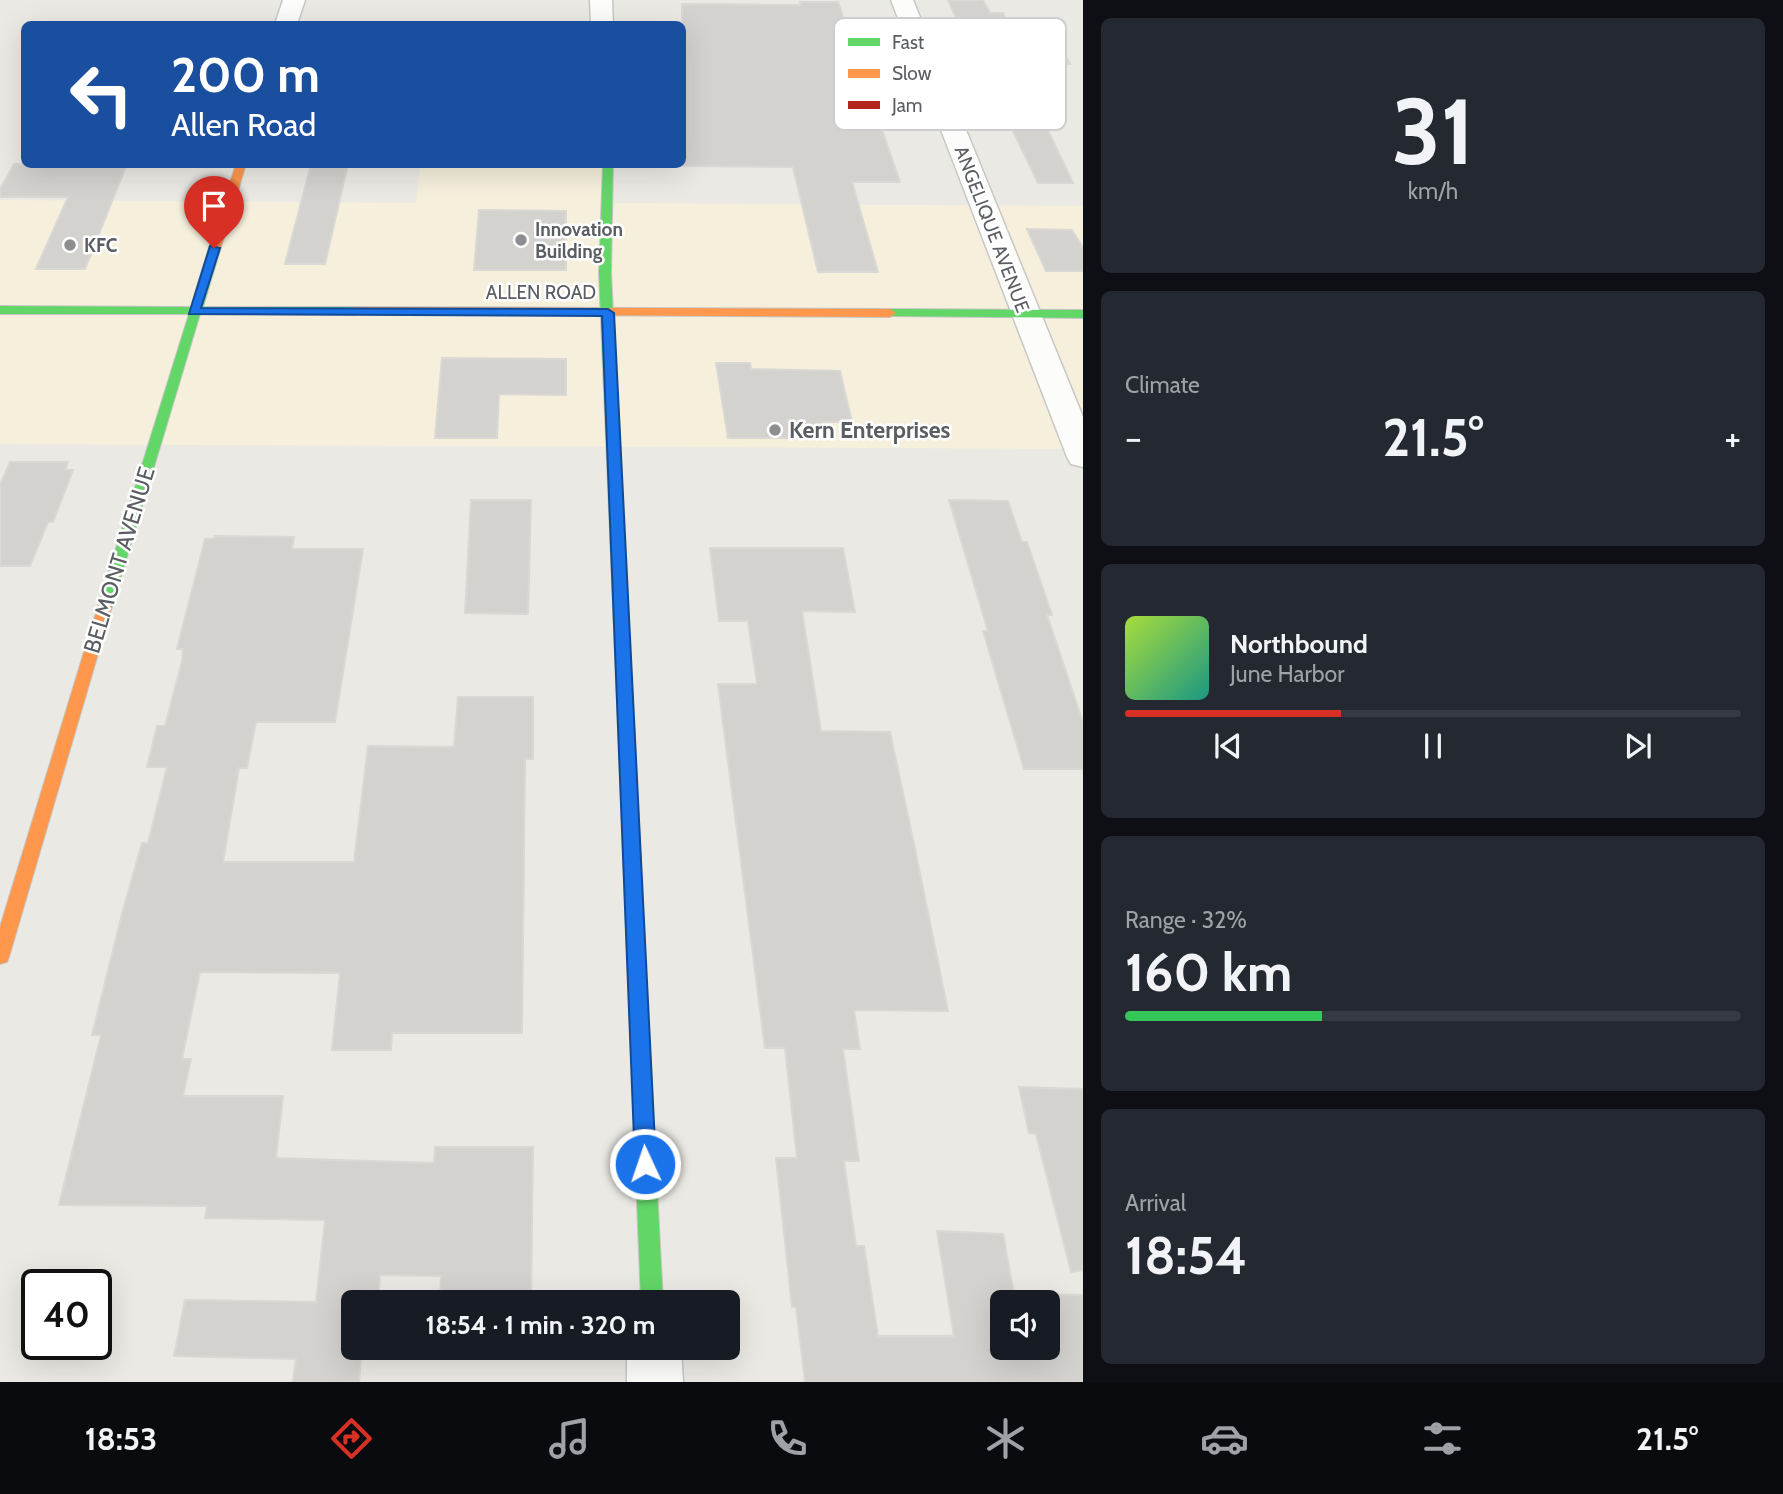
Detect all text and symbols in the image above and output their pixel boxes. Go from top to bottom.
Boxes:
legend [834,18,1066,130]
text: Fast [892,31,925,54]
text: 200 m [171,45,320,104]
icon: left [56,49,147,140]
text: Slow [892,62,932,85]
text: 31 [1392,76,1474,187]
text: Jam [891,94,922,117]
text: Allen Road [171,105,316,144]
street label: ANGELIQUE AVENUE [950,142,1034,316]
pin [184,176,244,248]
text: km/h [1408,177,1458,205]
icon: arrive [195,187,233,225]
place label: Innovation Building [535,218,623,263]
marker: Innovation Building [513,232,529,248]
place label: KFC [84,234,117,257]
marker: KFC [62,237,78,253]
street label: ALLEN ROAD [486,281,596,304]
text: Climate [1125,371,1200,399]
text: 21.5° [1382,406,1484,469]
text: − [1125,414,1142,461]
text: + [1724,414,1741,461]
place label: Kern Enterprises [789,416,951,444]
marker: Kern Enterprises [767,422,783,438]
street label: BELMONT AVENUE [77,463,161,657]
text: Northbound [1230,628,1368,660]
text: June Harbor [1230,660,1344,688]
icon: previous [1209,727,1247,765]
icon: pause [1414,727,1452,765]
icon: next [1619,727,1657,765]
text: Range · 32% [1125,906,1247,934]
text: 160 km [1125,941,1292,1004]
position arrow [608,1127,682,1201]
text: Arrival [1125,1189,1186,1217]
text: 18:54 [1125,1224,1247,1287]
speed limit sign: 40 [21,1269,112,1360]
map controls [990,1290,1060,1360]
button: sound [990,1290,1060,1360]
text: 18:54 · 1 min · 320 m [426,1309,655,1341]
icon: directions [327,1414,376,1463]
icon: music [545,1414,594,1463]
icon: phone [763,1414,812,1463]
icon: climate [981,1414,1030,1463]
icon: car [1200,1414,1249,1463]
icon: filters [1418,1414,1467,1463]
text: 18:53 [85,1419,157,1458]
text: 21.5° [1636,1419,1698,1458]

